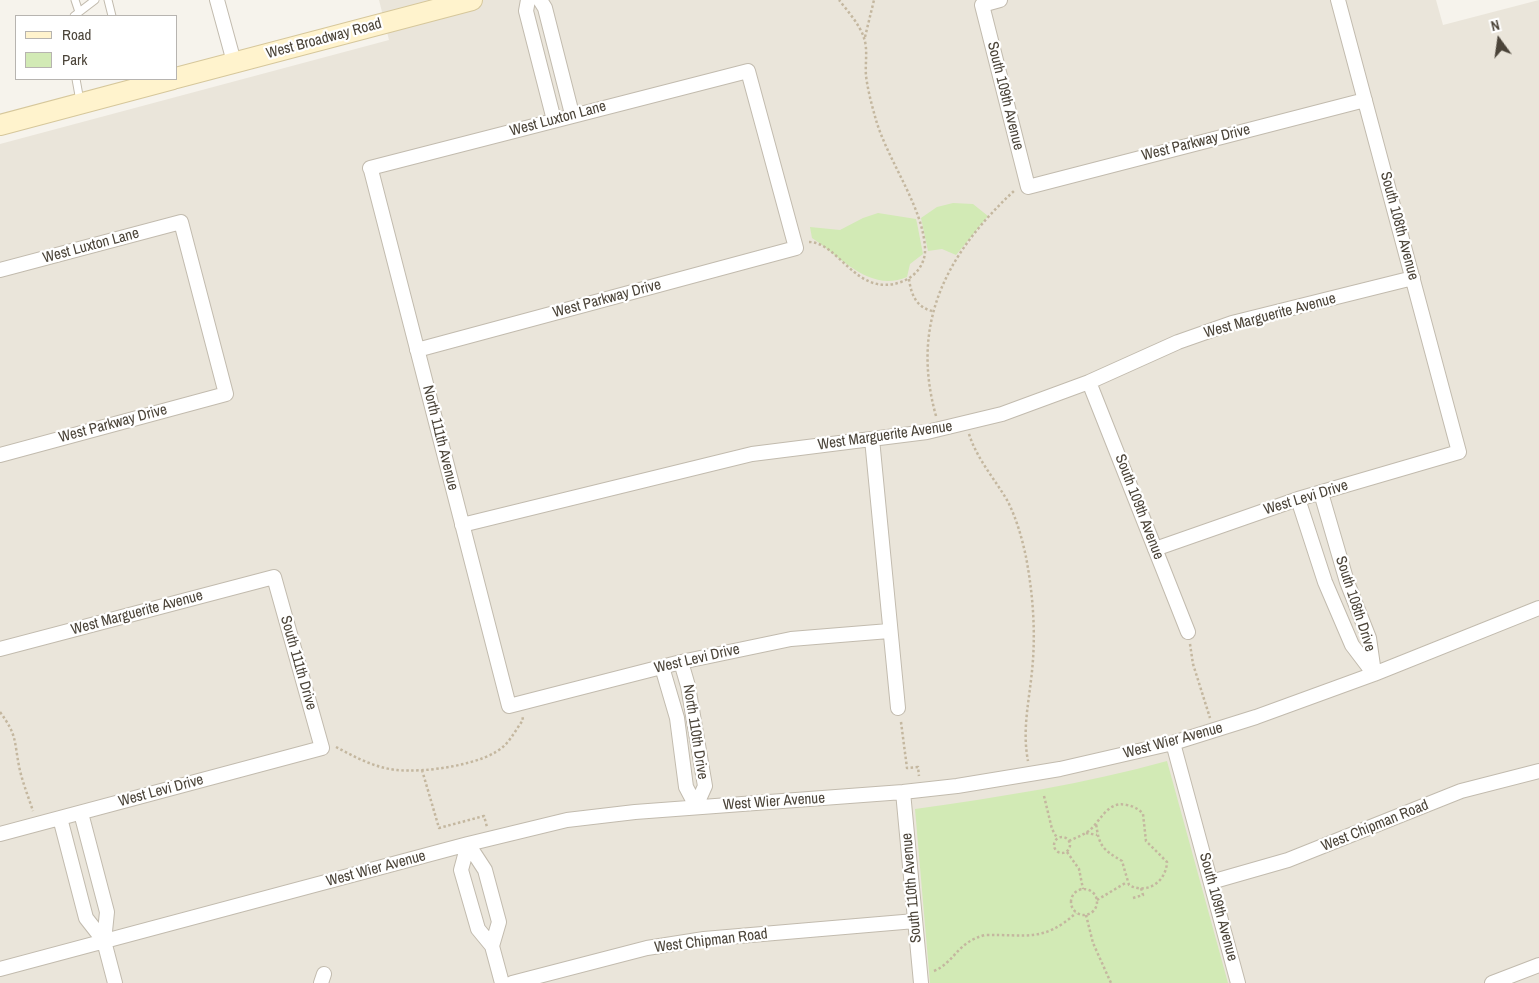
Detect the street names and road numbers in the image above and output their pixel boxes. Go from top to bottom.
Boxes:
street label: West Broadway Road [264,15,384,63]
street label: South 109th Avenue [983,40,1027,152]
street label: West Luxton Lane [508,98,608,140]
street label: West Parkway Drive [1140,121,1252,165]
street label: South 108th Avenue [1376,170,1422,282]
street label: West Luxton Lane [41,225,141,267]
street label: West Parkway Drive [551,276,663,322]
street label: West Marguerite Avenue [1202,290,1338,342]
street label: North 111th Avenue [418,384,462,492]
street label: West Parkway Drive [57,401,169,447]
street label: West Marguerite Avenue [817,418,953,454]
street label: South 109th Avenue [1111,452,1167,562]
street label: West Levi Drive [1262,477,1350,519]
street label: South 108th Drive [1331,554,1379,654]
street label: West Marguerite Avenue [69,587,205,639]
street label: South 111th Drive [276,614,320,712]
street label: West Levi Drive [652,640,742,678]
street label: North 110th Drive [679,683,711,781]
street label: West Wier Avenue [1121,719,1225,763]
street label: West Levi Drive [117,771,205,811]
street label: West Wier Avenue [722,789,826,815]
street label: West Chipman Road [1319,796,1431,856]
street label: South 110th Avenue [898,832,926,944]
street label: West Wier Avenue [324,847,428,891]
street label: South 109th Avenue [1195,851,1241,963]
street label: West Chipman Road [653,925,769,957]

